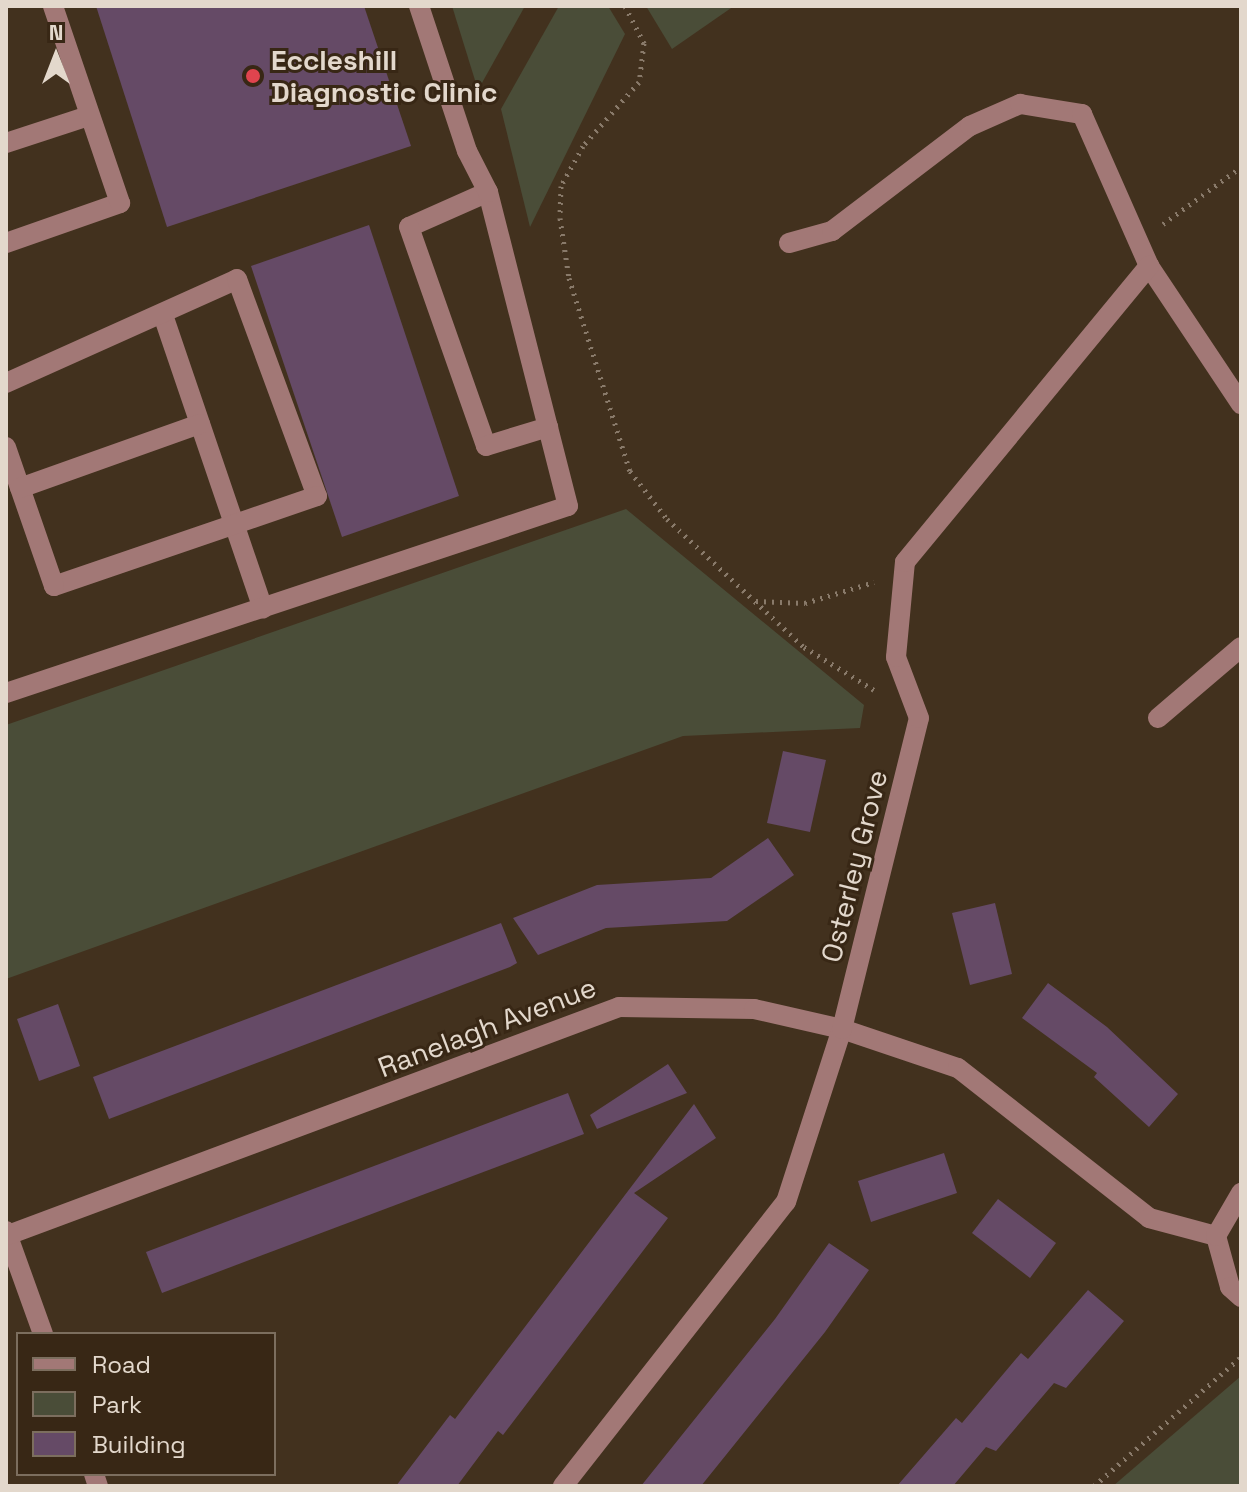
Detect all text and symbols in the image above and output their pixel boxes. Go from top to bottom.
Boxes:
north arrow [16,16,96,96]
text: N [49,18,63,46]
place label: Eccleshill Diagnostic Clinic [271,43,497,109]
marker: Eccleshill Diagnostic Clinic [242,65,264,87]
street label: Osterley Grove [814,766,894,966]
street label: Ranelagh Avenue [373,970,601,1084]
legend [16,1332,276,1476]
text: Road [92,1349,151,1380]
text: Park [92,1389,142,1420]
text: Building [92,1429,186,1460]

